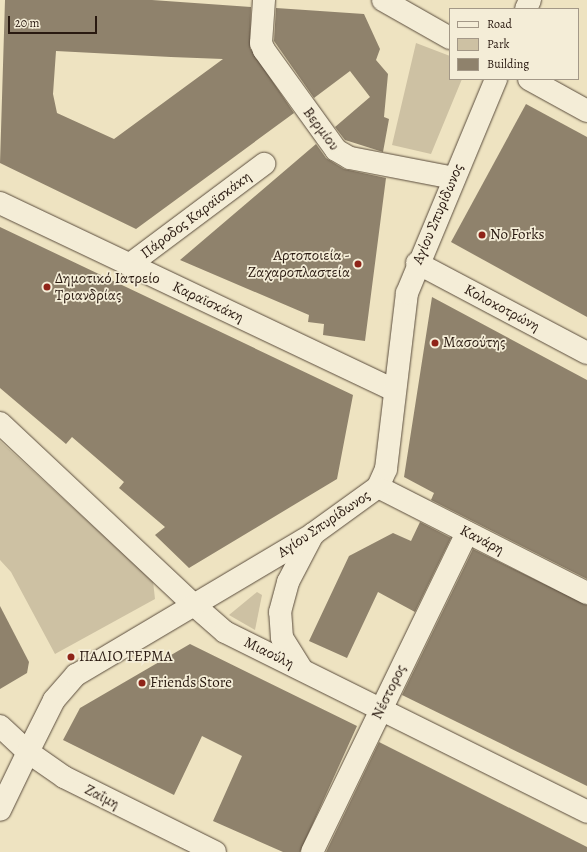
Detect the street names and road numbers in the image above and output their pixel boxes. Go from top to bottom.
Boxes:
street label: Βερμίου [299,104,343,154]
street label: Αγίου Σπυρίδωνος [409,161,467,267]
street label: Πάροδος Καραϊσκάκη [137,168,255,262]
street label: Καραϊσκάκη [170,278,246,326]
street label: Κολοκοτρώνη [461,281,543,335]
street label: Αγίου Σπυρίδωνος [274,486,374,562]
street label: Κανάρη [457,521,507,559]
street label: Μιαούλη [241,633,297,673]
street label: Νέστορος [368,662,410,722]
street label: Ζαΐμη [82,781,122,813]

